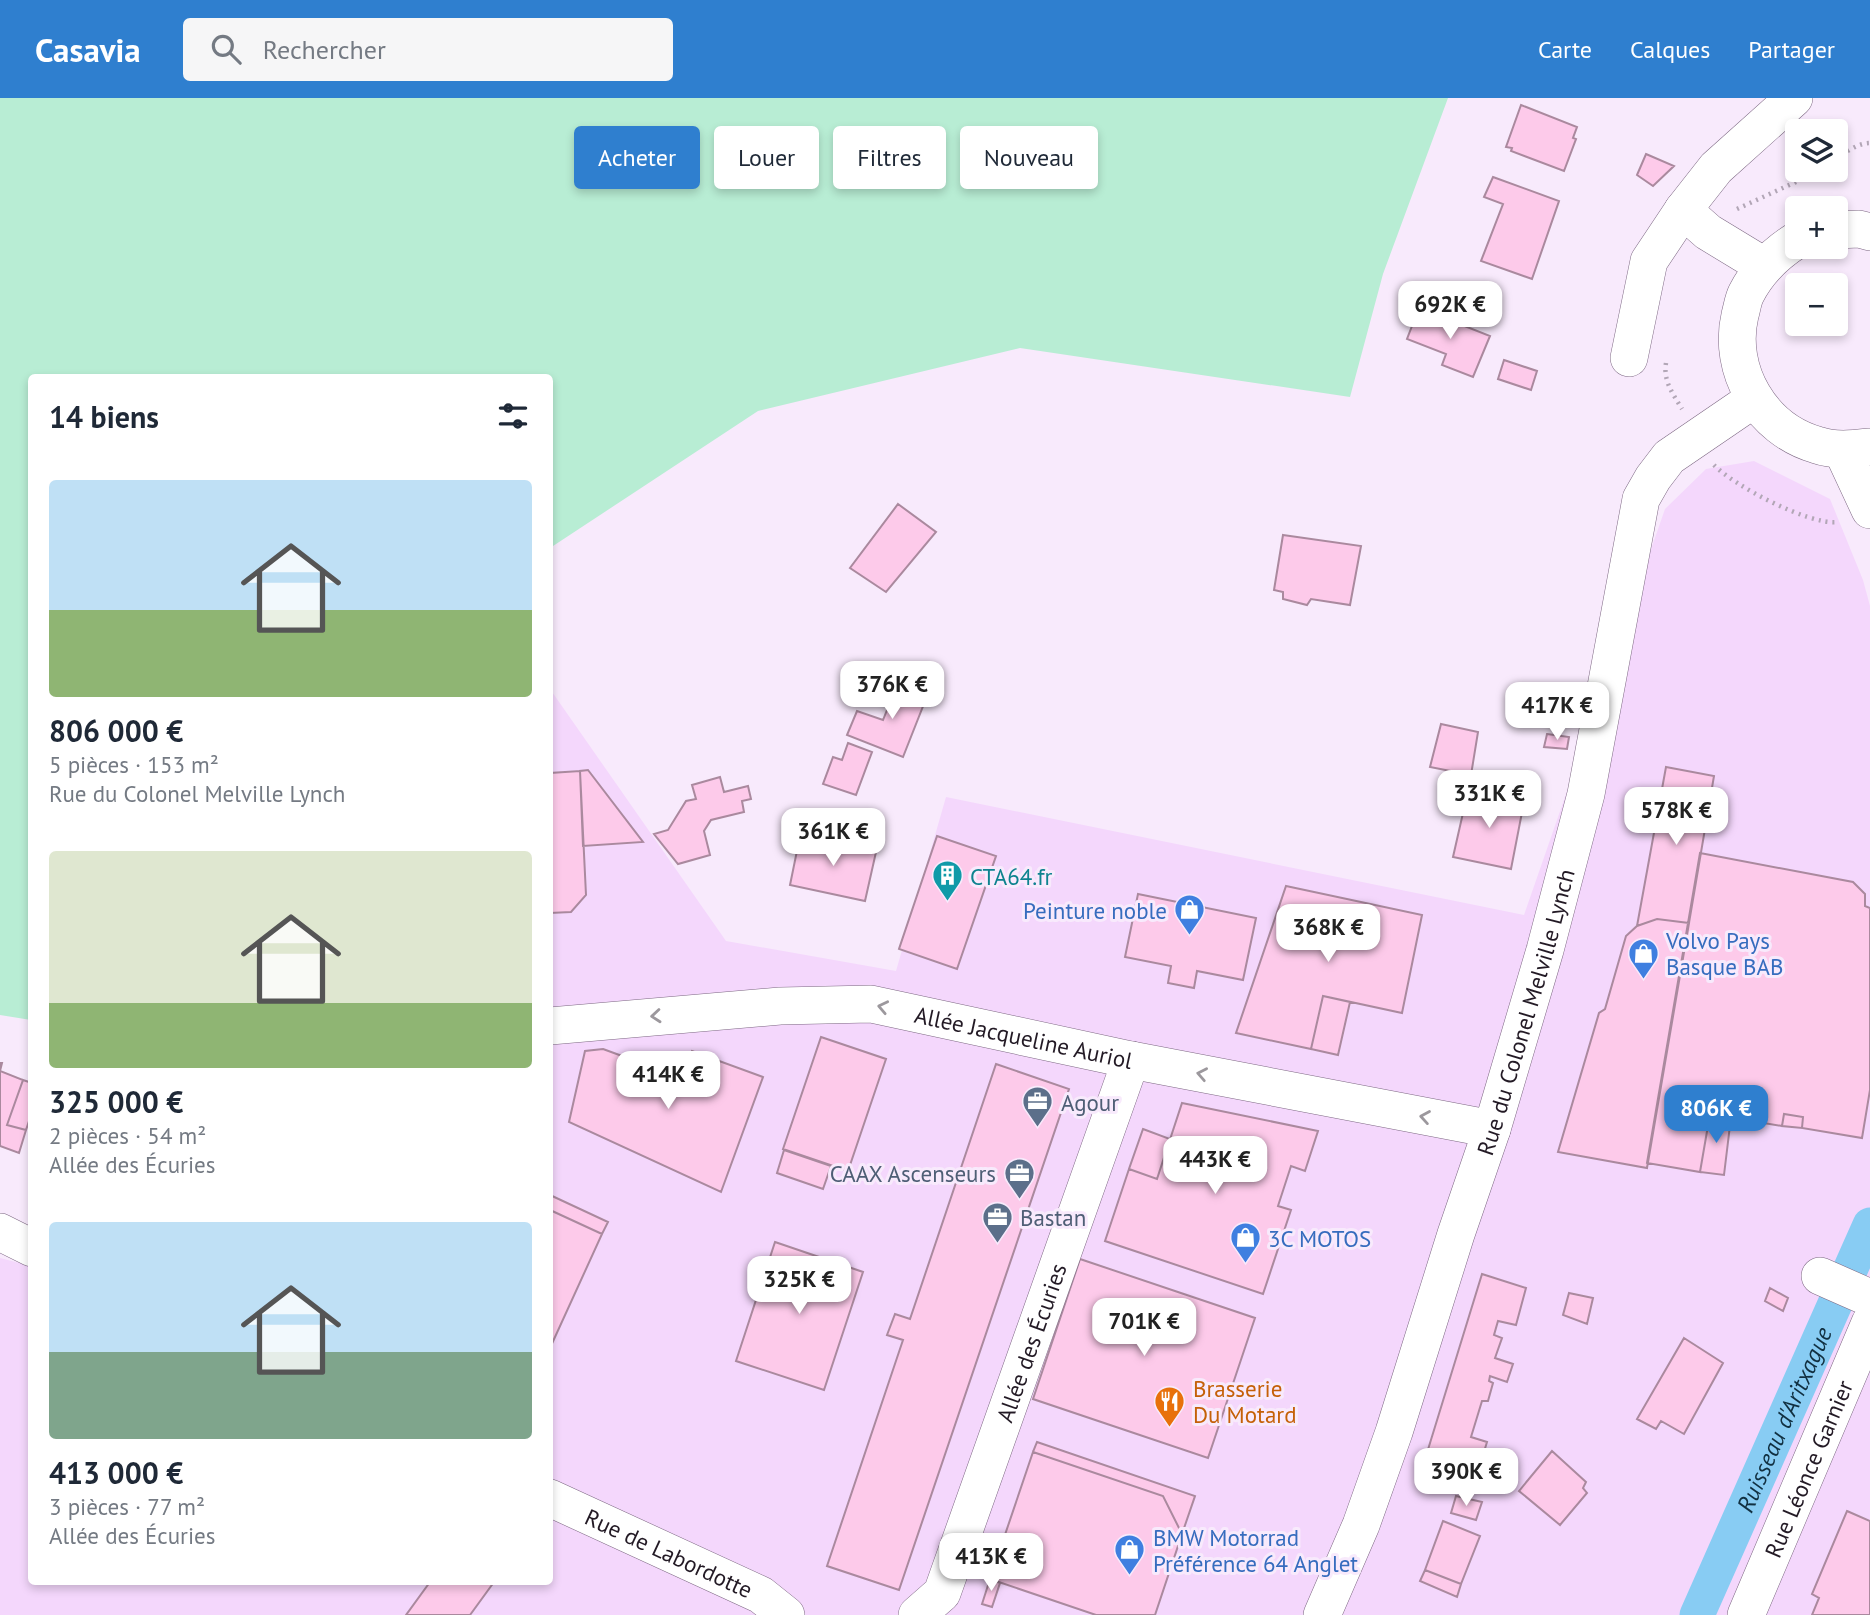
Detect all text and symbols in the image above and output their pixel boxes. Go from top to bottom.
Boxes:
search box [183,18,673,81]
text: Casavia [35,28,141,71]
icon: search [207,30,245,68]
text: Rechercher [263,33,386,66]
text: Carte [1538,34,1592,65]
text: Calques [1630,34,1710,65]
text: Partager [1748,34,1835,65]
map controls [1785,119,1848,336]
button: layers [1785,119,1848,182]
chip: Acheter [574,126,700,189]
chip: Louer [714,126,819,189]
chip: Filtres [833,126,946,189]
chip: Nouveau [960,126,1098,189]
button: + [1785,196,1848,259]
button: − [1785,273,1848,336]
pin: 692K € [1393,282,1507,341]
text: 692K € [1414,289,1486,318]
text: 14 biens [49,397,159,436]
icon: filters [494,397,532,435]
icon: home [228,525,354,651]
pin: 376K € [835,662,949,721]
text: 376K € [856,669,928,698]
pin: 417K € [1500,682,1614,742]
text: 417K € [1521,690,1593,719]
text: 806 000 € [49,711,183,750]
text: 5 pièces · 153 m² [49,750,219,779]
pin: 331K € [1432,770,1546,830]
text: 331K € [1453,778,1525,807]
text: Rue du Colonel Melville Lynch [49,779,345,808]
pin: 578K € [1619,788,1733,847]
text: 578K € [1640,795,1712,824]
pin: 361K € [776,808,890,868]
text: 361K € [797,816,869,845]
building icon: CTA64.fr [930,859,964,903]
place label: CTA64.fr [970,862,1052,891]
street label: Rue du Colonel Melville Lynch [1470,866,1580,1159]
shop icon: Peinture noble [1173,893,1207,937]
icon: home [228,896,354,1022]
place label: Peinture noble [1023,896,1167,925]
pin: 368K € [1271,904,1385,964]
text: 368K € [1292,912,1364,941]
place label: Volvo Pays Basque BAB [1665,926,1783,981]
shop icon: Volvo Pays Basque BAB [1626,936,1660,980]
street label: Allée Jacqueline Auriol [912,999,1136,1074]
one-way arrow [877,1001,889,1016]
one-way arrow [651,1008,662,1023]
pin: 414K € [611,1052,725,1111]
text: 414K € [632,1059,704,1088]
one-way arrow [1196,1067,1208,1082]
text: 325 000 € [49,1082,183,1121]
office icon: Agour [1021,1085,1055,1129]
pin: 806K € [1659,1086,1773,1145]
place label: Agour [1061,1088,1119,1117]
text: 806K € [1680,1093,1752,1122]
one-way arrow [1419,1110,1431,1125]
text: 2 pièces · 54 m² [49,1121,206,1150]
pin: 443K € [1158,1136,1272,1196]
text: 443K € [1179,1144,1251,1173]
text: Allée des Écuries [49,1150,215,1179]
office icon: CAAX Ascenseurs [1002,1156,1036,1200]
place label: CAAX Ascenseurs [830,1159,996,1188]
office icon: Bastan [980,1200,1014,1244]
place label: Bastan [1020,1203,1086,1232]
shop icon: 3C MOTOS [1228,1221,1262,1265]
place label: 3C MOTOS [1268,1224,1371,1253]
pin: 325K € [742,1256,856,1316]
street label: Allée des Écuries [989,1259,1072,1426]
text: 325K € [763,1264,835,1293]
icon: home [228,1267,354,1393]
pin: 701K € [1087,1298,1201,1358]
text: 701K € [1108,1306,1180,1335]
water label: Ruisseau d'Aritxague [1729,1322,1838,1517]
place label: Brasserie Du Motard [1193,1374,1297,1429]
street label: Rue Léonce Garnier [1758,1375,1859,1562]
restaurant icon: Brasserie Du Motard [1153,1384,1187,1428]
pin: 390K € [1409,1448,1523,1508]
text: 413 000 € [49,1453,183,1492]
text: 390K € [1430,1456,1502,1485]
text: 3 pièces · 77 m² [49,1492,205,1521]
street label: Rue de Labordotte [581,1502,757,1604]
text: Allée des Écuries [49,1521,215,1550]
place label: BMW Motorrad Préférence 64 Anglet [1153,1523,1358,1578]
shop icon: BMW Motorrad Préférence 64 Anglet [1113,1533,1147,1577]
pin: 413K € [934,1534,1048,1593]
text: 413K € [955,1541,1027,1570]

